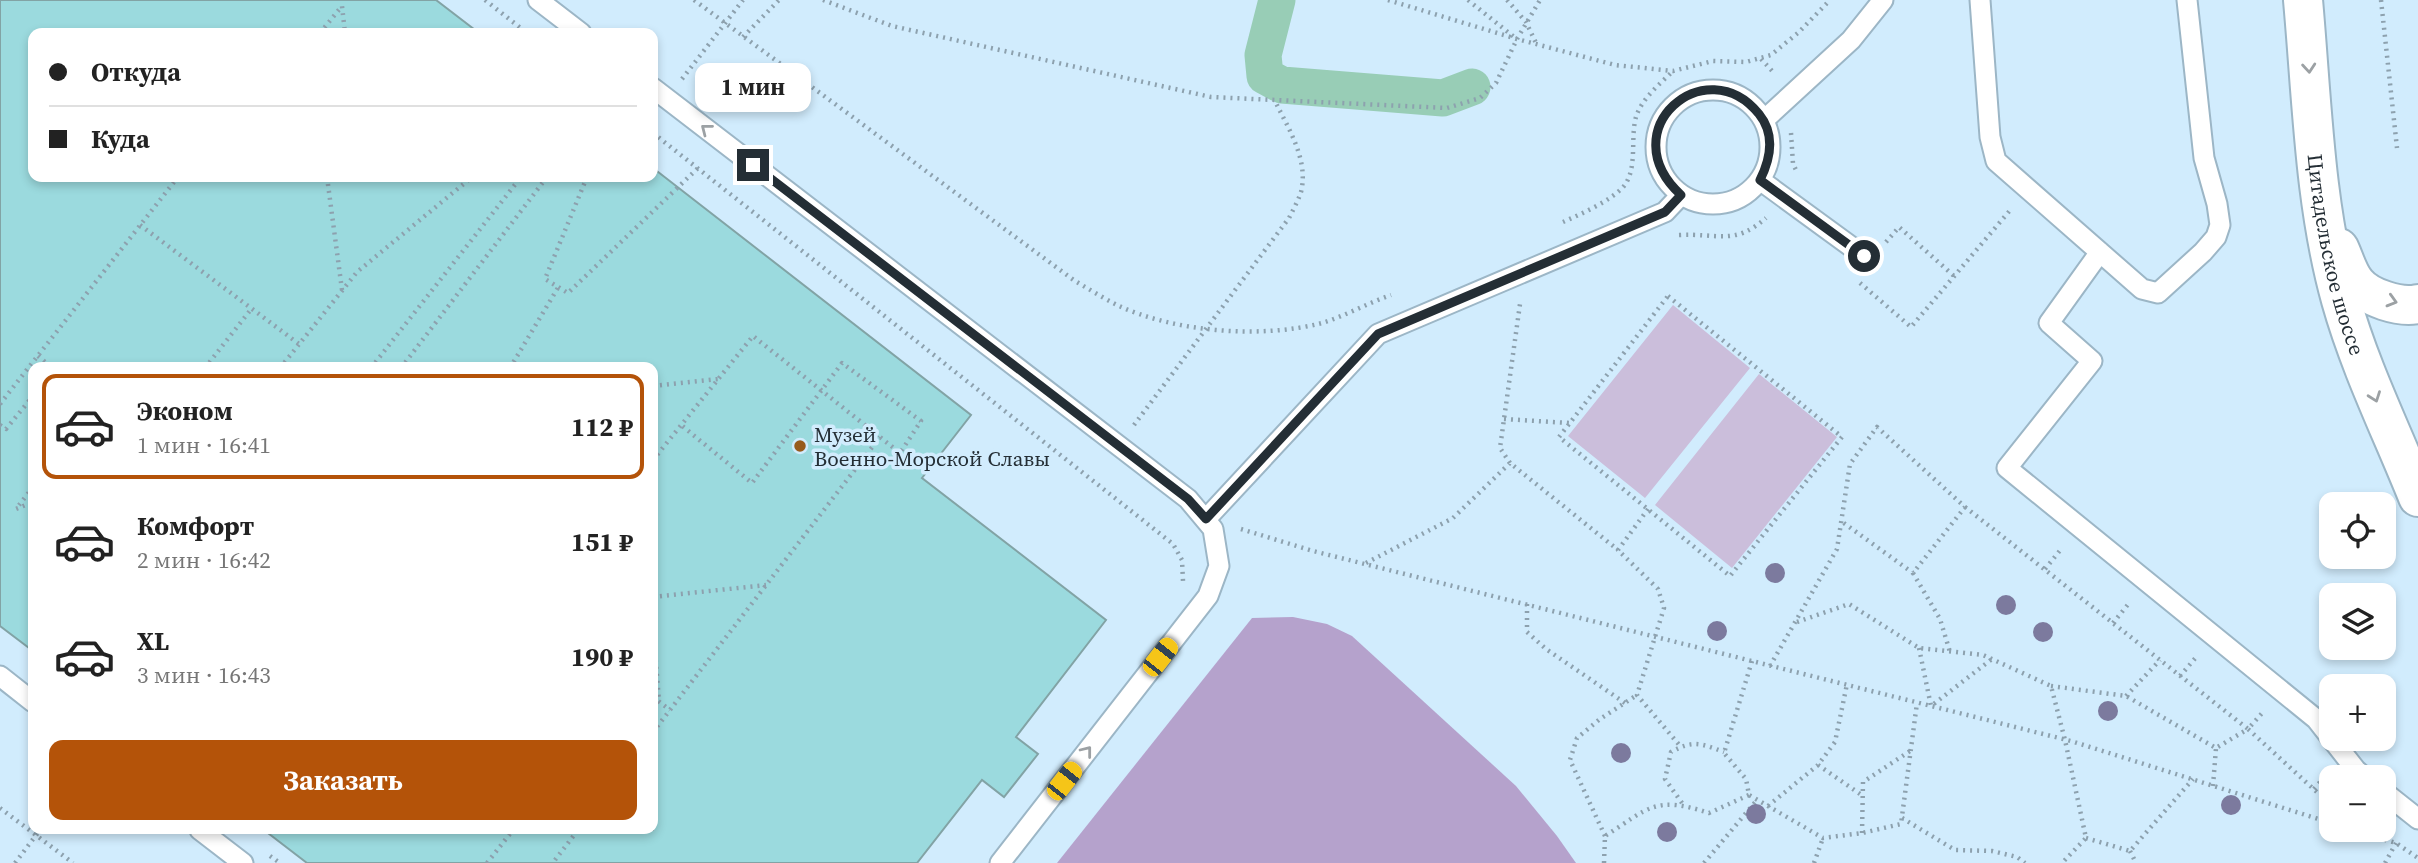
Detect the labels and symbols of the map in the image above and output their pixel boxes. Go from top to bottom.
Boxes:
one-way arrow [2301,63,2316,74]
callout: 1 мин [695,64,811,113]
one-way arrow [702,125,714,138]
route end [737,149,769,181]
street label: Цитадельское шоссе [2301,152,2372,359]
route start [1848,240,1880,272]
one-way arrow [2385,293,2397,308]
one-way arrow [2367,391,2381,403]
place label: Музей Военно-Морской Славы [814,420,1050,473]
marker: Музей Военно-Морской Славы [792,438,808,454]
car [1139,634,1182,680]
one-way arrow [1079,746,1092,759]
car [1043,758,1086,804]

